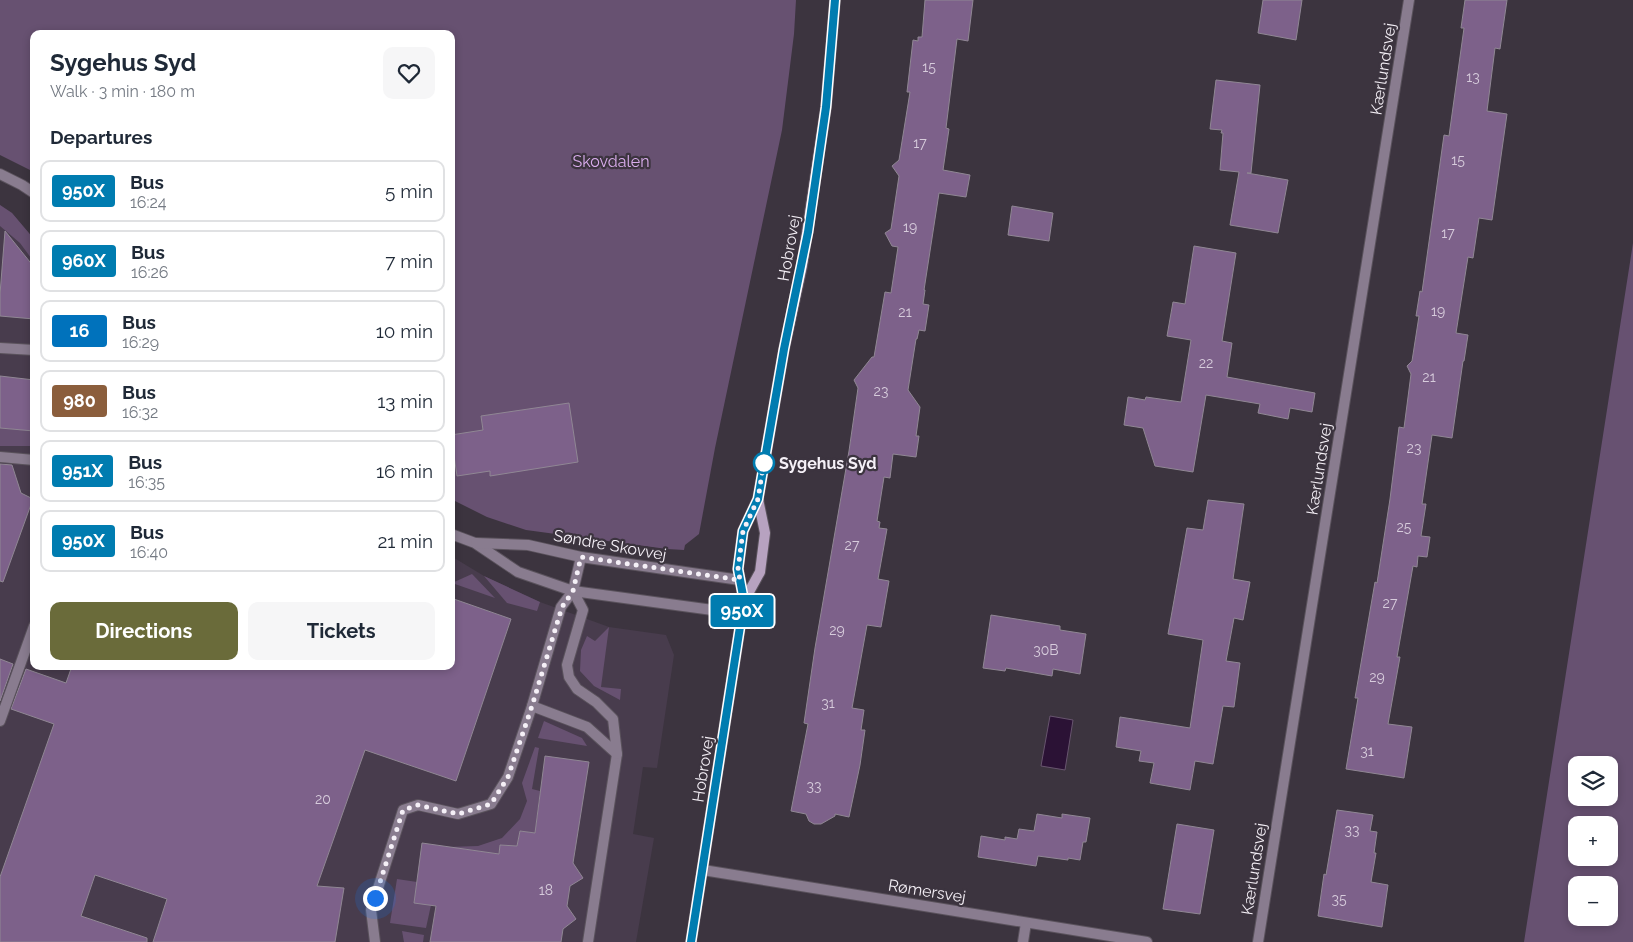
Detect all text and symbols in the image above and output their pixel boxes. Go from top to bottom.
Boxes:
street label: Kærlundsvej [1366,22,1400,116]
button: heart [383,47,435,99]
text: Sygehus Syd [50,48,196,77]
house number: 15 [922,59,936,75]
house number: 13 [1466,69,1480,85]
text: Walk · 3 min · 180 m [50,82,195,101]
text: Departures [50,126,152,148]
house number: 17 [913,135,927,151]
park label: Skovdalen [573,152,649,171]
house number: 15 [1451,152,1465,168]
text: Bus [130,171,164,193]
text: 950X [62,180,105,201]
text: 5 min [385,180,433,202]
text: 16:24 [130,193,167,212]
street label: Hobrovej [774,213,804,283]
house number: 19 [903,219,917,235]
house number: 17 [1441,225,1455,241]
text: Bus [131,241,165,263]
text: 960X [62,250,106,271]
text: 7 min [385,250,433,272]
text: 16:26 [131,263,168,282]
house number: 19 [1431,303,1445,319]
house number: 21 [898,304,912,320]
text: Bus [122,311,156,333]
text: 16 [70,320,89,341]
text: 10 min [376,320,433,342]
text: 16:29 [122,333,159,352]
house number: 22 [1199,355,1213,371]
house number: 21 [1422,369,1436,385]
text: Bus [122,381,156,403]
house number: 23 [874,383,888,399]
text: 980 [63,390,96,411]
text: 13 min [377,390,433,412]
text: 16:32 [122,403,158,422]
street label: Kærlundsvej [1302,422,1336,516]
house number: 23 [1407,440,1421,456]
text: Bus [128,451,162,473]
marker: Sygehus Syd [753,452,775,474]
place label: Sygehus Syd [779,454,877,473]
text: 951X [62,460,103,481]
text: 16 min [376,460,433,482]
text: 16:35 [128,473,165,492]
house number: 25 [1397,519,1412,535]
text: Bus [130,521,164,543]
street label: Søndre Skovvej [552,526,668,564]
text: 950X [62,530,105,551]
text: 21 min [377,530,433,552]
house number: 27 [845,537,860,553]
text: 16:40 [130,543,168,562]
line badge: 950X [707,595,777,627]
house number: 27 [1383,595,1398,611]
text: 950X [721,600,763,621]
button: Directions [50,602,238,660]
button: Tickets [248,602,435,660]
house number: 29 [829,622,845,638]
house number: 30B [1033,642,1059,658]
house number: 29 [1369,669,1385,685]
house number: 31 [821,695,835,711]
street label: Hobrovej [688,734,718,804]
house number: 31 [1360,743,1374,759]
map controls [1568,756,1618,926]
button: layers [1568,756,1618,806]
house number: 33 [807,778,821,794]
house number: 20 [315,791,331,807]
button: + [1568,816,1618,866]
street label: Kærlundsvej [1237,822,1271,916]
house number: 33 [1345,822,1359,838]
street label: Rømersvej [887,875,967,907]
button: − [1568,876,1618,926]
house number: 18 [539,882,553,898]
your location [363,886,388,911]
house number: 35 [1331,891,1347,907]

